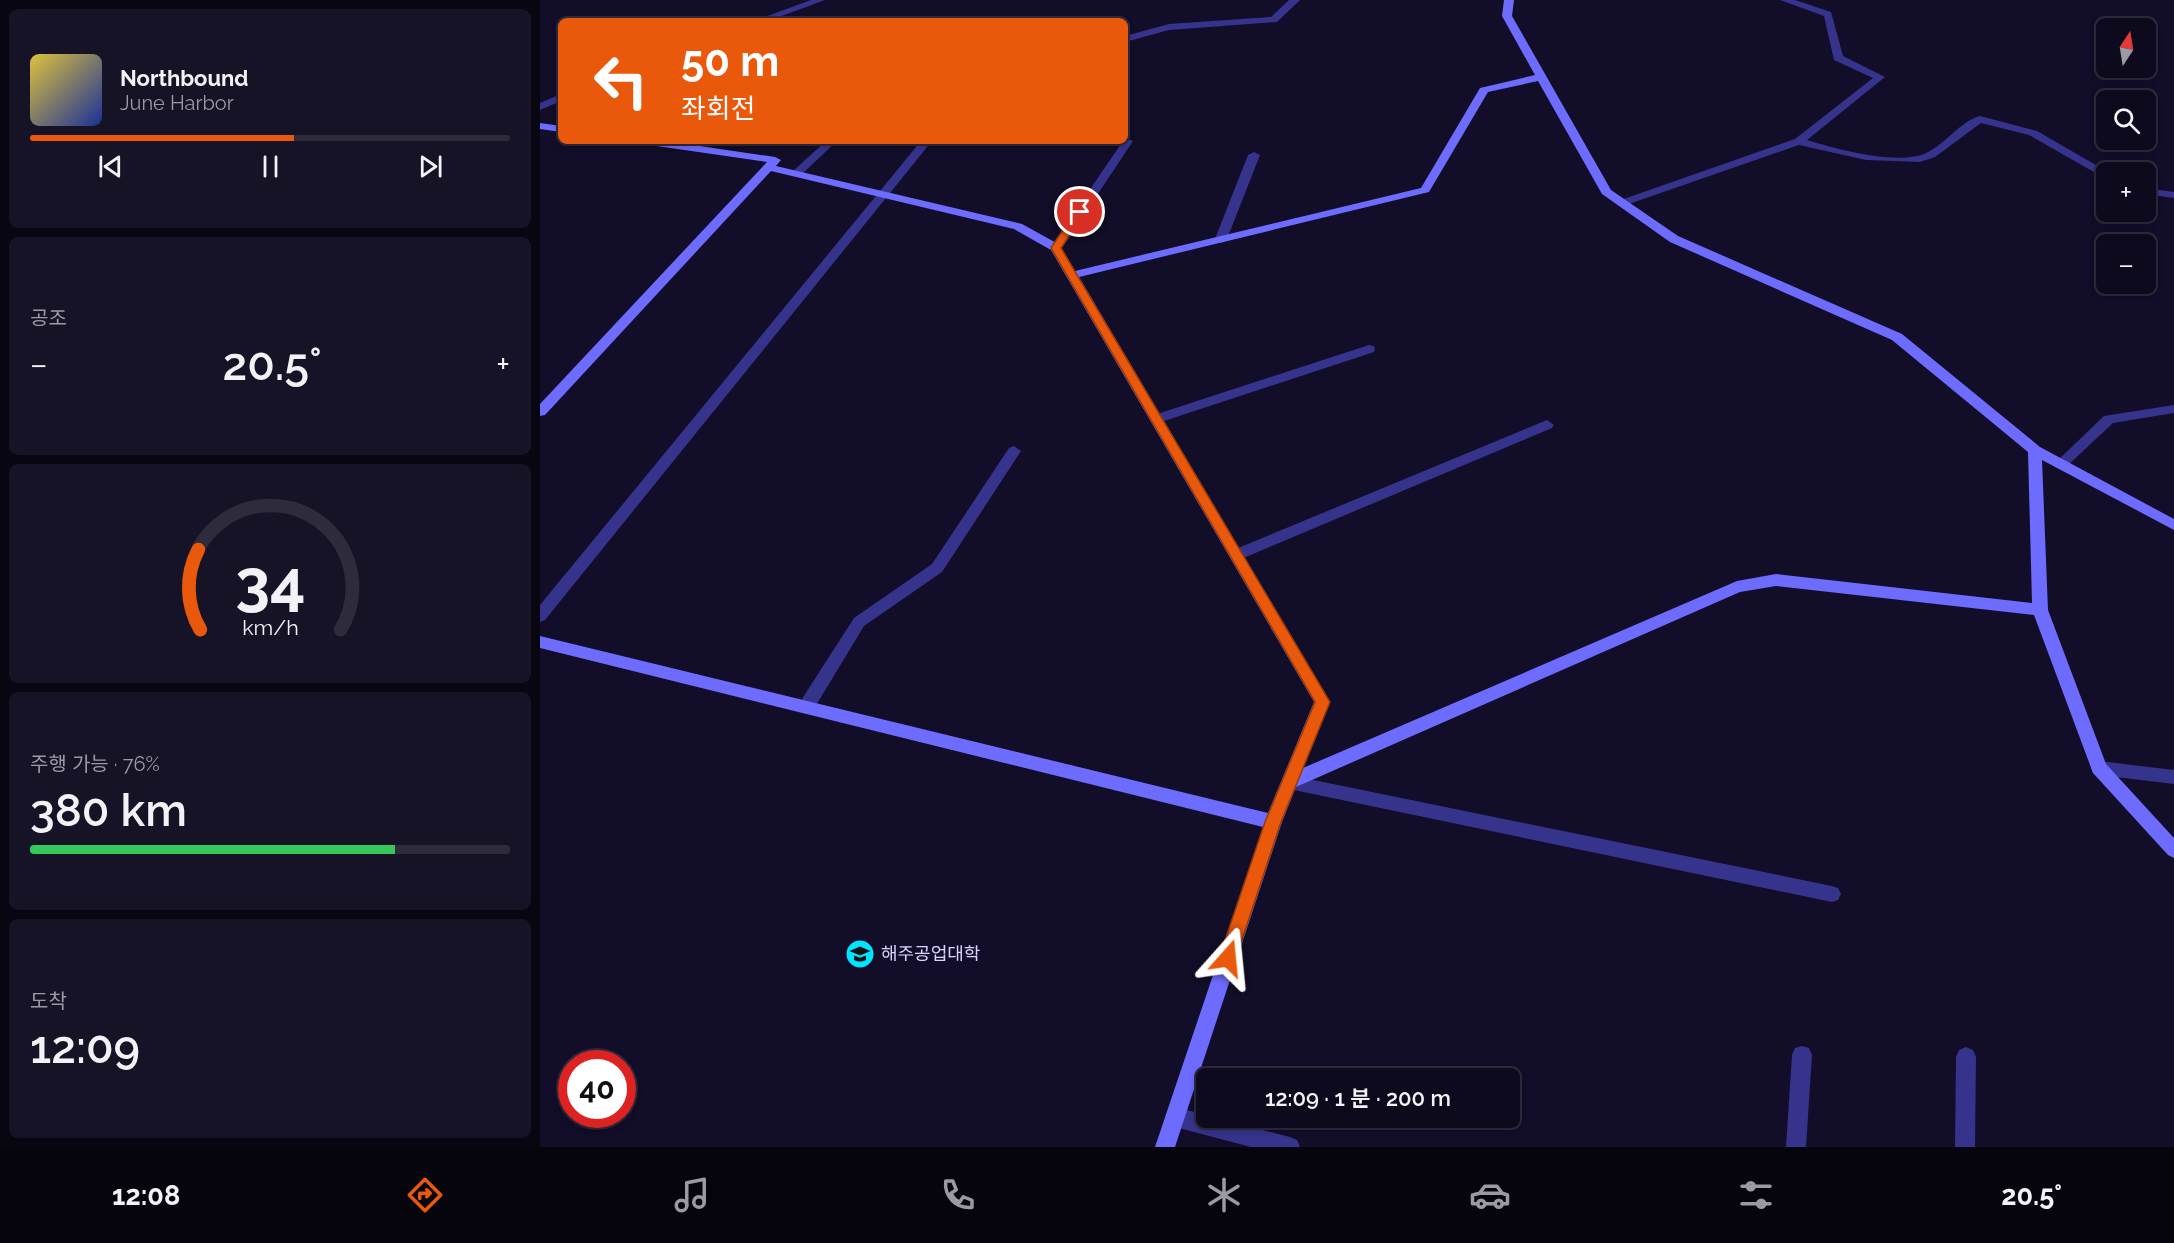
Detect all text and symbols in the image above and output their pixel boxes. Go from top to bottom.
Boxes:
north arrow [2096,18,2156,78]
map controls [2096,18,2156,294]
text: 50 m [681,37,779,86]
icon: left [582,42,660,120]
text: Northbound [120,65,249,91]
button: search [2096,90,2156,150]
text: June Harbor [120,91,234,115]
text: 좌회전 [681,93,756,124]
icon: previous [94,150,127,183]
icon: pause [254,150,287,183]
icon: next [414,150,447,183]
button: + [2096,162,2156,222]
pin [1054,186,1105,237]
icon: arrive [1063,195,1096,228]
button: − [2096,234,2156,294]
text: 공조 [30,306,67,330]
text: 20.5° [222,338,322,391]
text: − [30,345,48,384]
text: + [496,345,510,384]
text: 34 [235,546,305,620]
text: km/h [242,616,298,641]
text: 주행 가능 · 76% [30,752,160,776]
text: 380 km [30,784,187,837]
position arrow [1196,926,1260,990]
school or university icon: 해주공업대학 [844,938,876,970]
place label: 해주공업대학 [881,943,980,964]
text: 도착 [30,989,67,1013]
text: 12:09 [30,1021,140,1074]
speed limit sign: 40 [558,1050,636,1128]
text: 12:09 · 1 분 · 200 m [1265,1085,1451,1111]
icon: directions [404,1174,446,1216]
icon: music [671,1174,713,1216]
icon: phone [937,1174,979,1216]
icon: climate [1203,1174,1245,1216]
icon: car [1469,1174,1511,1216]
icon: filters [1735,1174,1777,1216]
text: 12:08 [112,1180,180,1211]
text: 20.5° [2001,1180,2062,1211]

